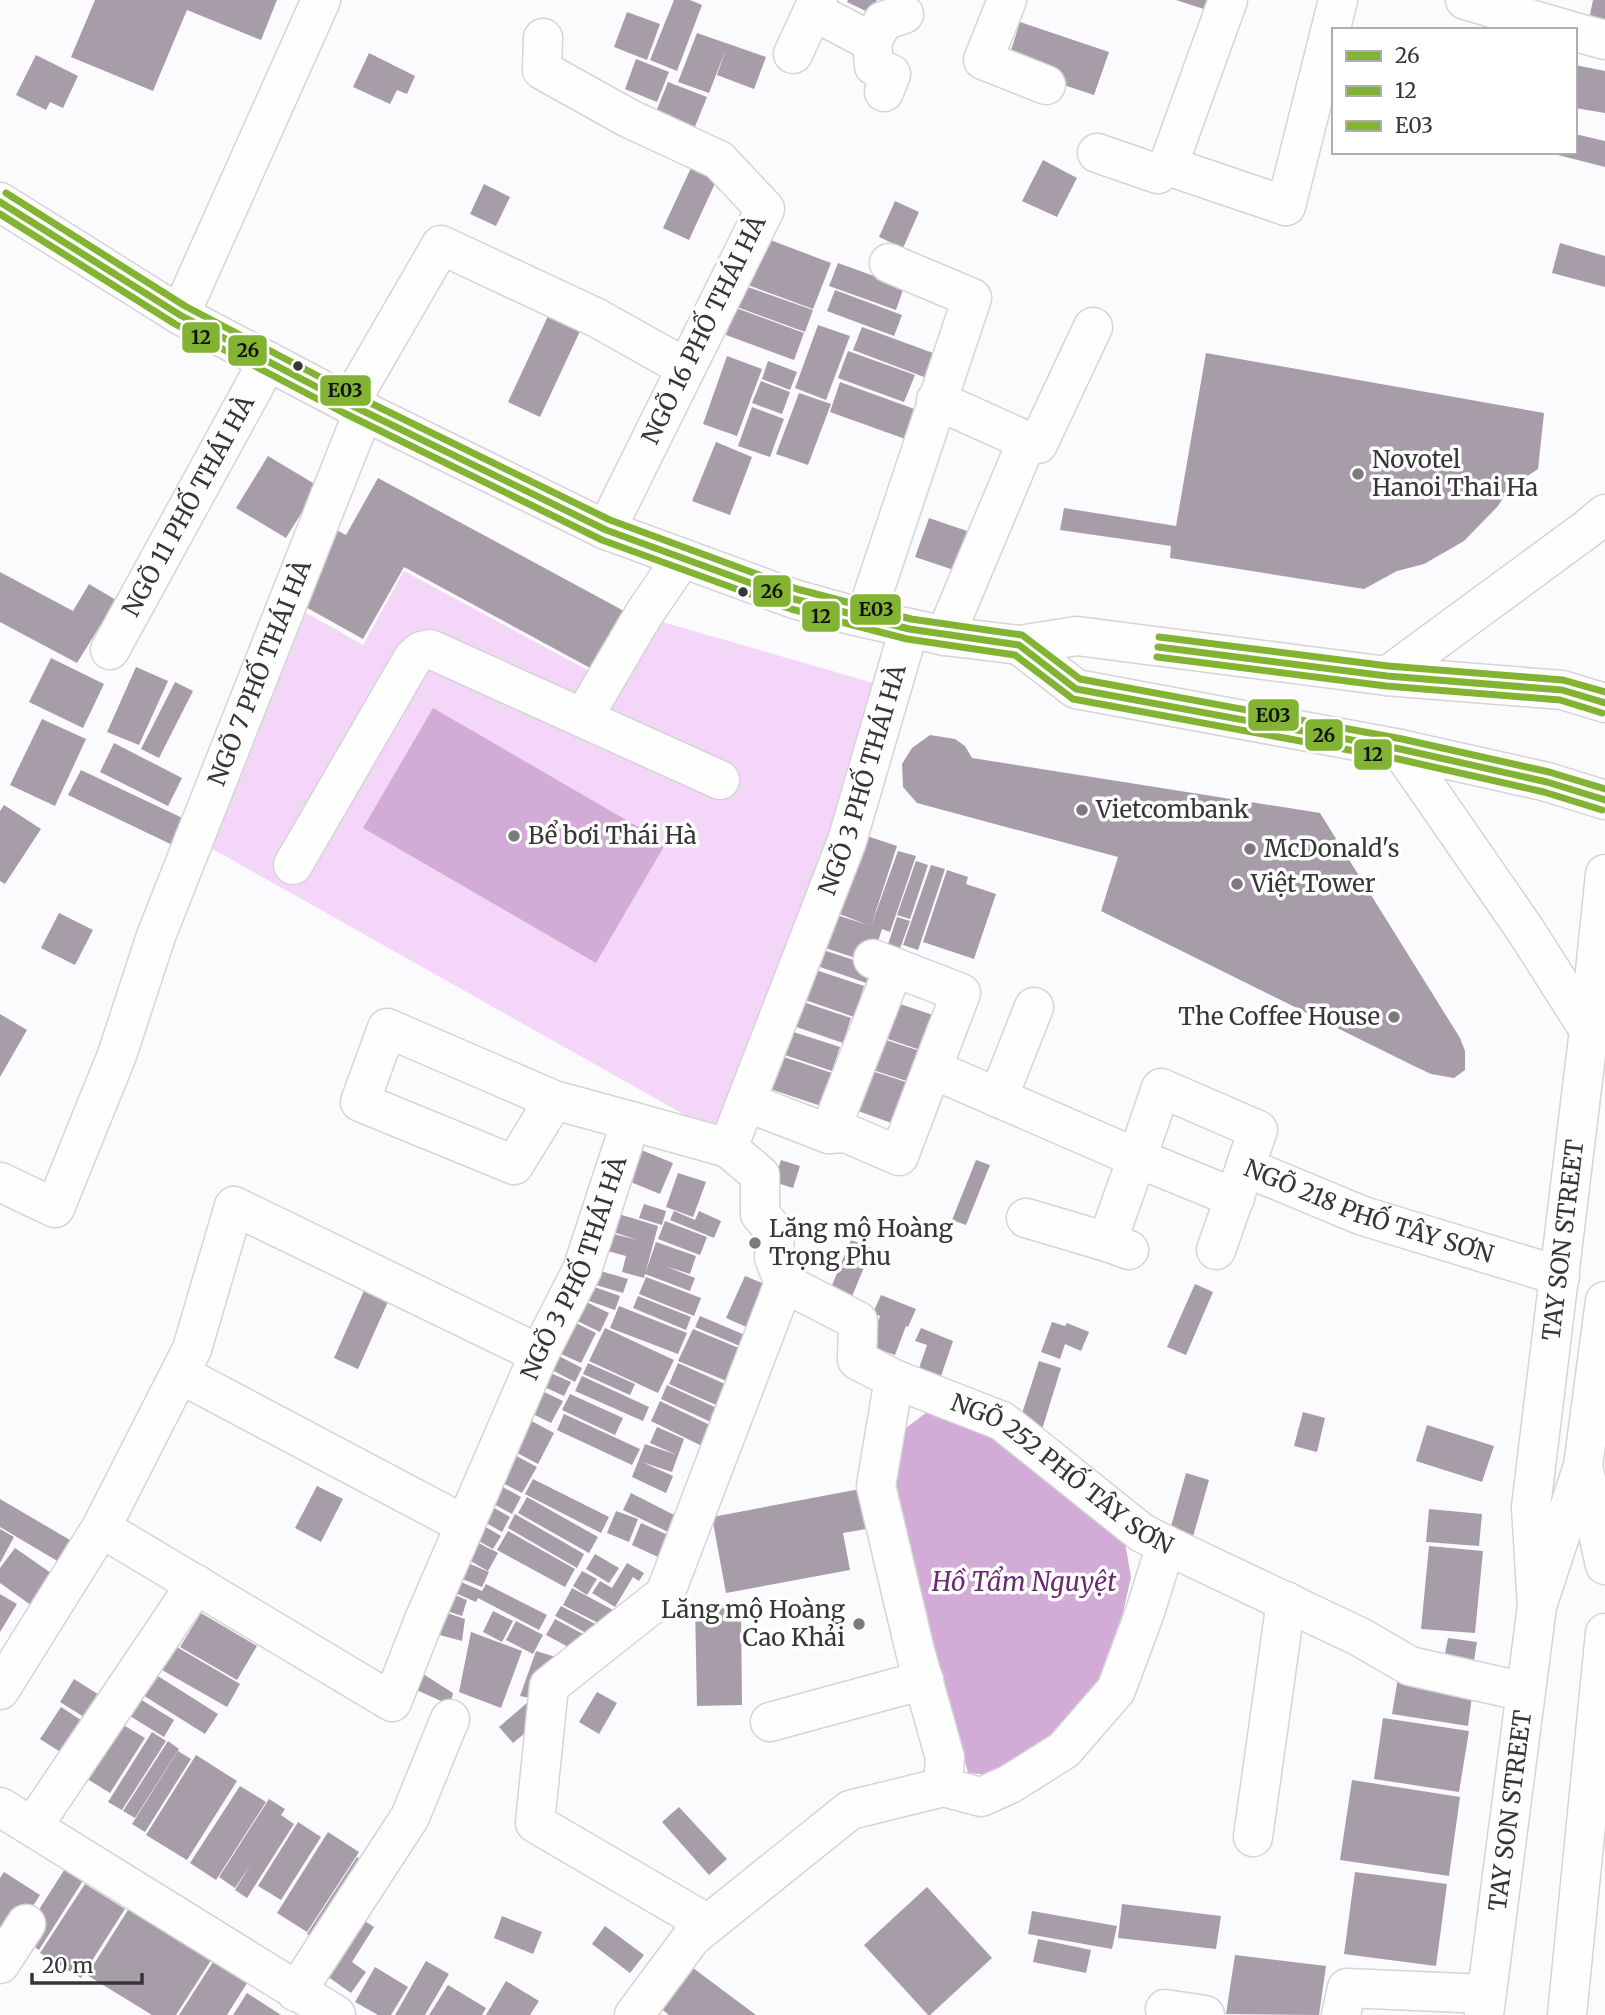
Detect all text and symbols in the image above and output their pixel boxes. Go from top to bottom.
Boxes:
legend [1332,28,1577,154]
text: 26 [1395,42,1420,69]
text: 12 [1395,77,1417,104]
text: E03 [1395,112,1433,139]
street label: NGÕ 16 PHỐ THÁI HÀ [631,208,773,449]
line badge: 12 [181,321,221,354]
text: 12 [191,325,211,349]
line badge: 26 [227,334,268,367]
text: 26 [237,338,259,362]
unlabelled marker [291,359,305,373]
line badge: E03 [319,374,372,407]
text: E03 [327,378,363,402]
street label: NGÕ 11 PHỐ THÁI HÀ [115,389,262,622]
place label: Novotel Hanoi Thai Ha [1372,444,1538,503]
marker: Novotel Hanoi Thai Ha [1350,466,1366,482]
street label: NGÕ 7 PHỐ THÁI HÀ [201,555,318,790]
line badge: 26 [752,574,792,608]
text: 26 [761,579,783,603]
unlabelled marker [736,585,750,599]
line badge: E03 [849,593,902,626]
text: E03 [858,597,894,621]
line badge: 12 [801,600,841,633]
text: 12 [811,604,831,628]
street label: NGÕ 3 PHỐ THÁI HÀ [811,660,913,900]
line badge: E03 [1247,698,1300,732]
text: E03 [1255,703,1291,727]
line badge: 26 [1304,718,1344,752]
text: 26 [1313,723,1335,747]
line badge: 12 [1353,738,1393,771]
text: 12 [1363,742,1383,766]
place label: Vietcombank [1095,794,1250,825]
marker: Vietcombank [1074,802,1090,818]
place label: Bể bơi Thái Hà [528,819,697,851]
marker: Bể bơi Thái Hà [506,828,522,844]
place label: McDonald's [1264,833,1399,864]
marker: McDonald's [1242,841,1258,857]
place label: Việt Tower [1250,868,1376,899]
marker: Việt Tower [1229,876,1245,892]
place label: The Coffee House [1178,1001,1380,1032]
marker: The Coffee House [1386,1009,1402,1025]
street label: TAY SON STREET [1535,1138,1591,1342]
street label: NGÕ 3 PHỐ THÁI HÀ [514,1151,634,1385]
street label: NGÕ 218 PHỐ TÂY SƠN [1240,1152,1498,1270]
place label: Lăng mộ Hoàng Trọng Phu [769,1213,953,1272]
marker: Lăng mộ Hoàng Trọng Phu [747,1235,763,1251]
street label: NGÕ 252 PHỐ TÂY SƠN [946,1387,1179,1561]
water label: Hồ Tẩm Nguyệt [931,1565,1117,1598]
place label: Lăng mộ Hoàng Cao Khải [661,1594,845,1653]
marker: Lăng mộ Hoàng Cao Khải [851,1616,867,1632]
street label: TAY SON STREET [1482,1708,1538,1913]
scale bar [32,1941,142,1985]
text: 20 m [42,1952,94,1979]

